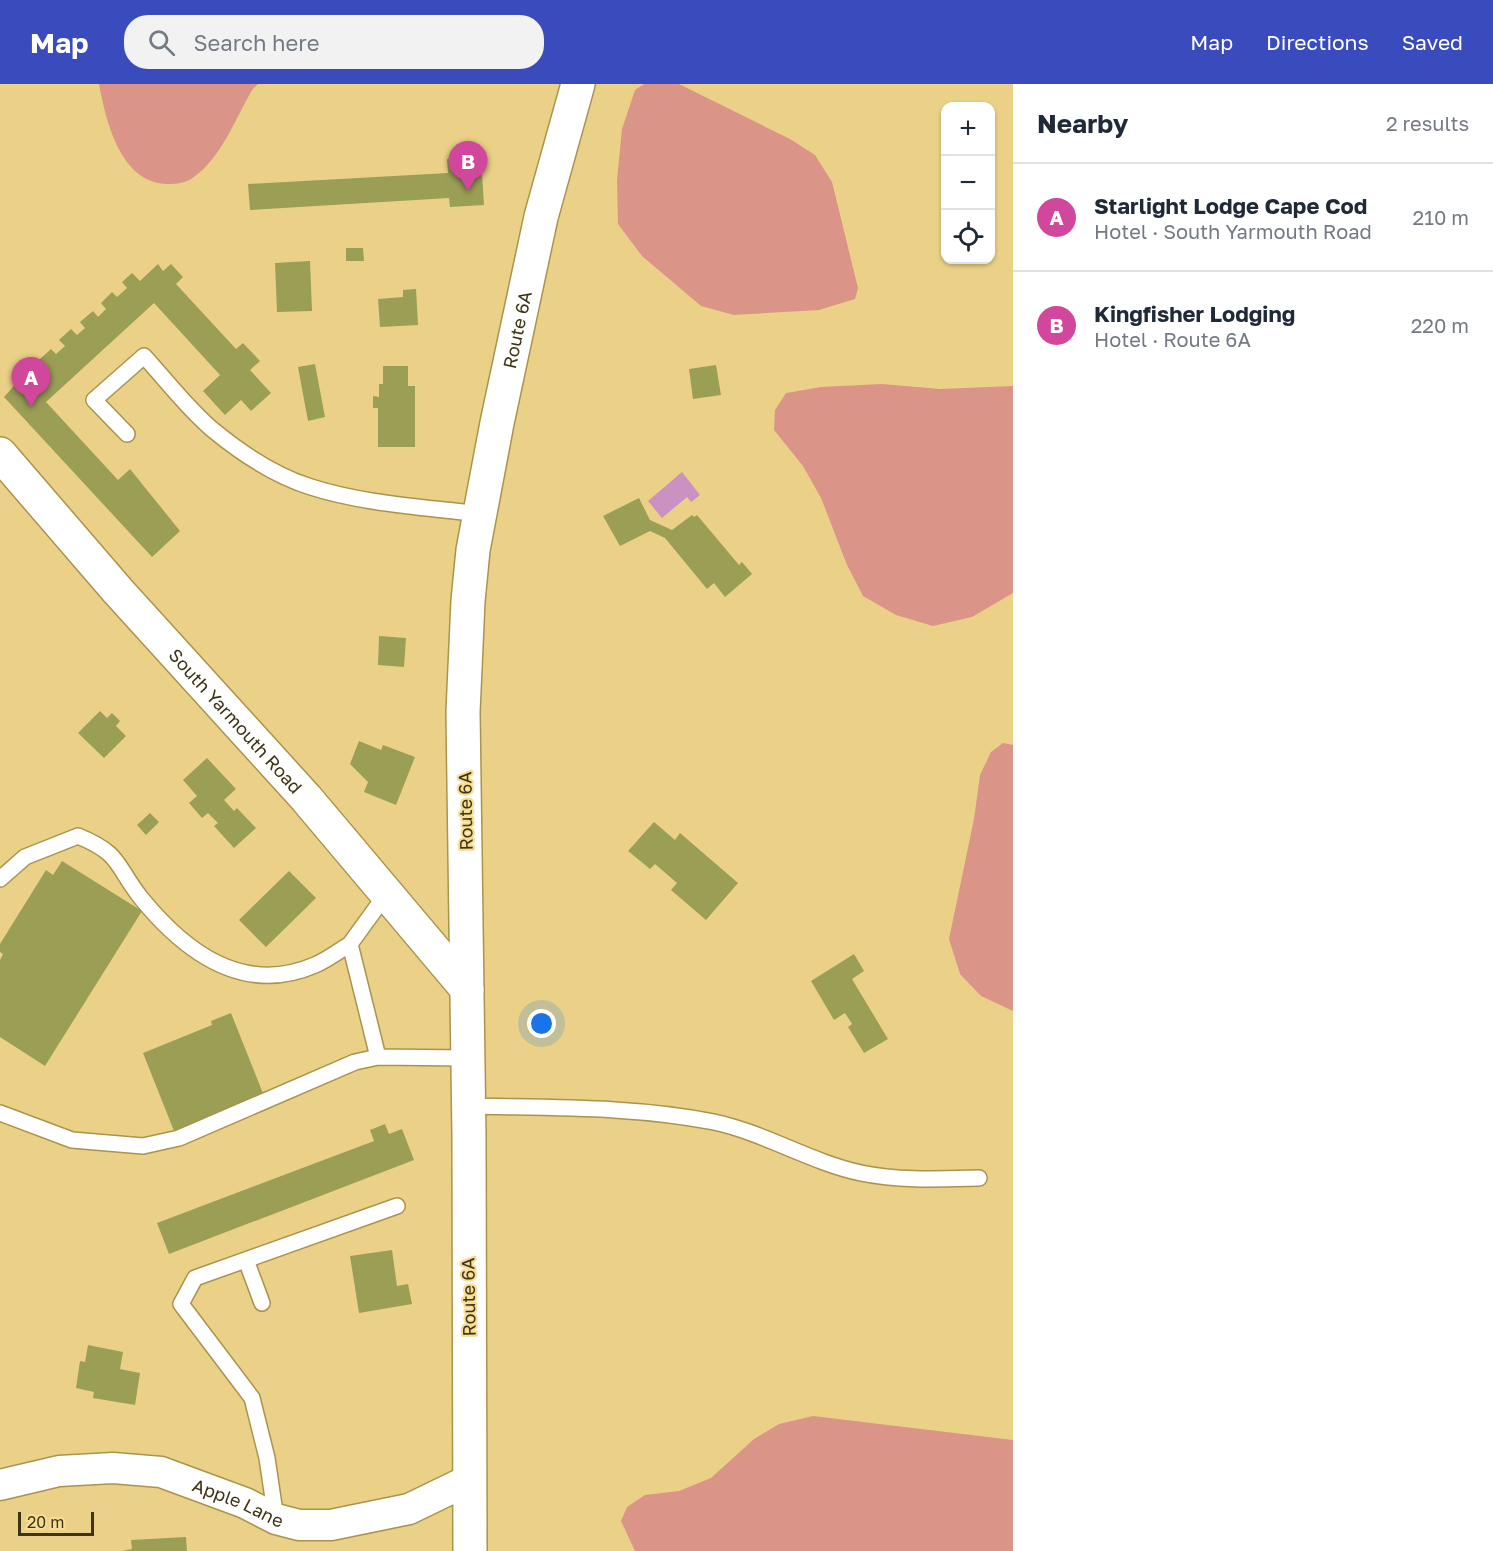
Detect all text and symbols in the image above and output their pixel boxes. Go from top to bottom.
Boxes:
search box [124,15,544,69]
text: Map [30,26,88,59]
icon: search [145,26,178,59]
text: Search here [193,29,319,56]
text: Map [1190,29,1233,55]
text: Directions [1266,29,1369,55]
text: Saved [1402,29,1463,55]
map controls [941,102,995,264]
button: + [941,102,995,156]
text: Nearby [1037,108,1128,139]
text: 2 results [1386,111,1469,135]
pin: B [448,141,488,191]
button: − [941,156,995,210]
text: Starlight Lodge Cape Cod [1094,192,1367,219]
text: A [1049,205,1064,229]
text: 210 m [1413,205,1469,229]
button: locate [941,210,995,264]
text: Hotel · South Yarmouth Road [1094,219,1372,243]
street label: Route 6A [498,289,536,371]
text: Kingfisher Lodging [1094,300,1295,327]
text: B [1049,313,1064,337]
text: 220 m [1411,313,1469,337]
text: Hotel · Route 6A [1094,327,1251,351]
pin: A [12,358,51,407]
street label: South Yarmouth Road [164,644,307,798]
street label: Route 6A [453,771,477,851]
your location [527,1009,556,1038]
street label: Route 6A [456,1257,480,1337]
street label: Apple Lane [190,1474,286,1531]
scale bar [18,1509,94,1536]
text: 20 m [27,1512,64,1532]

